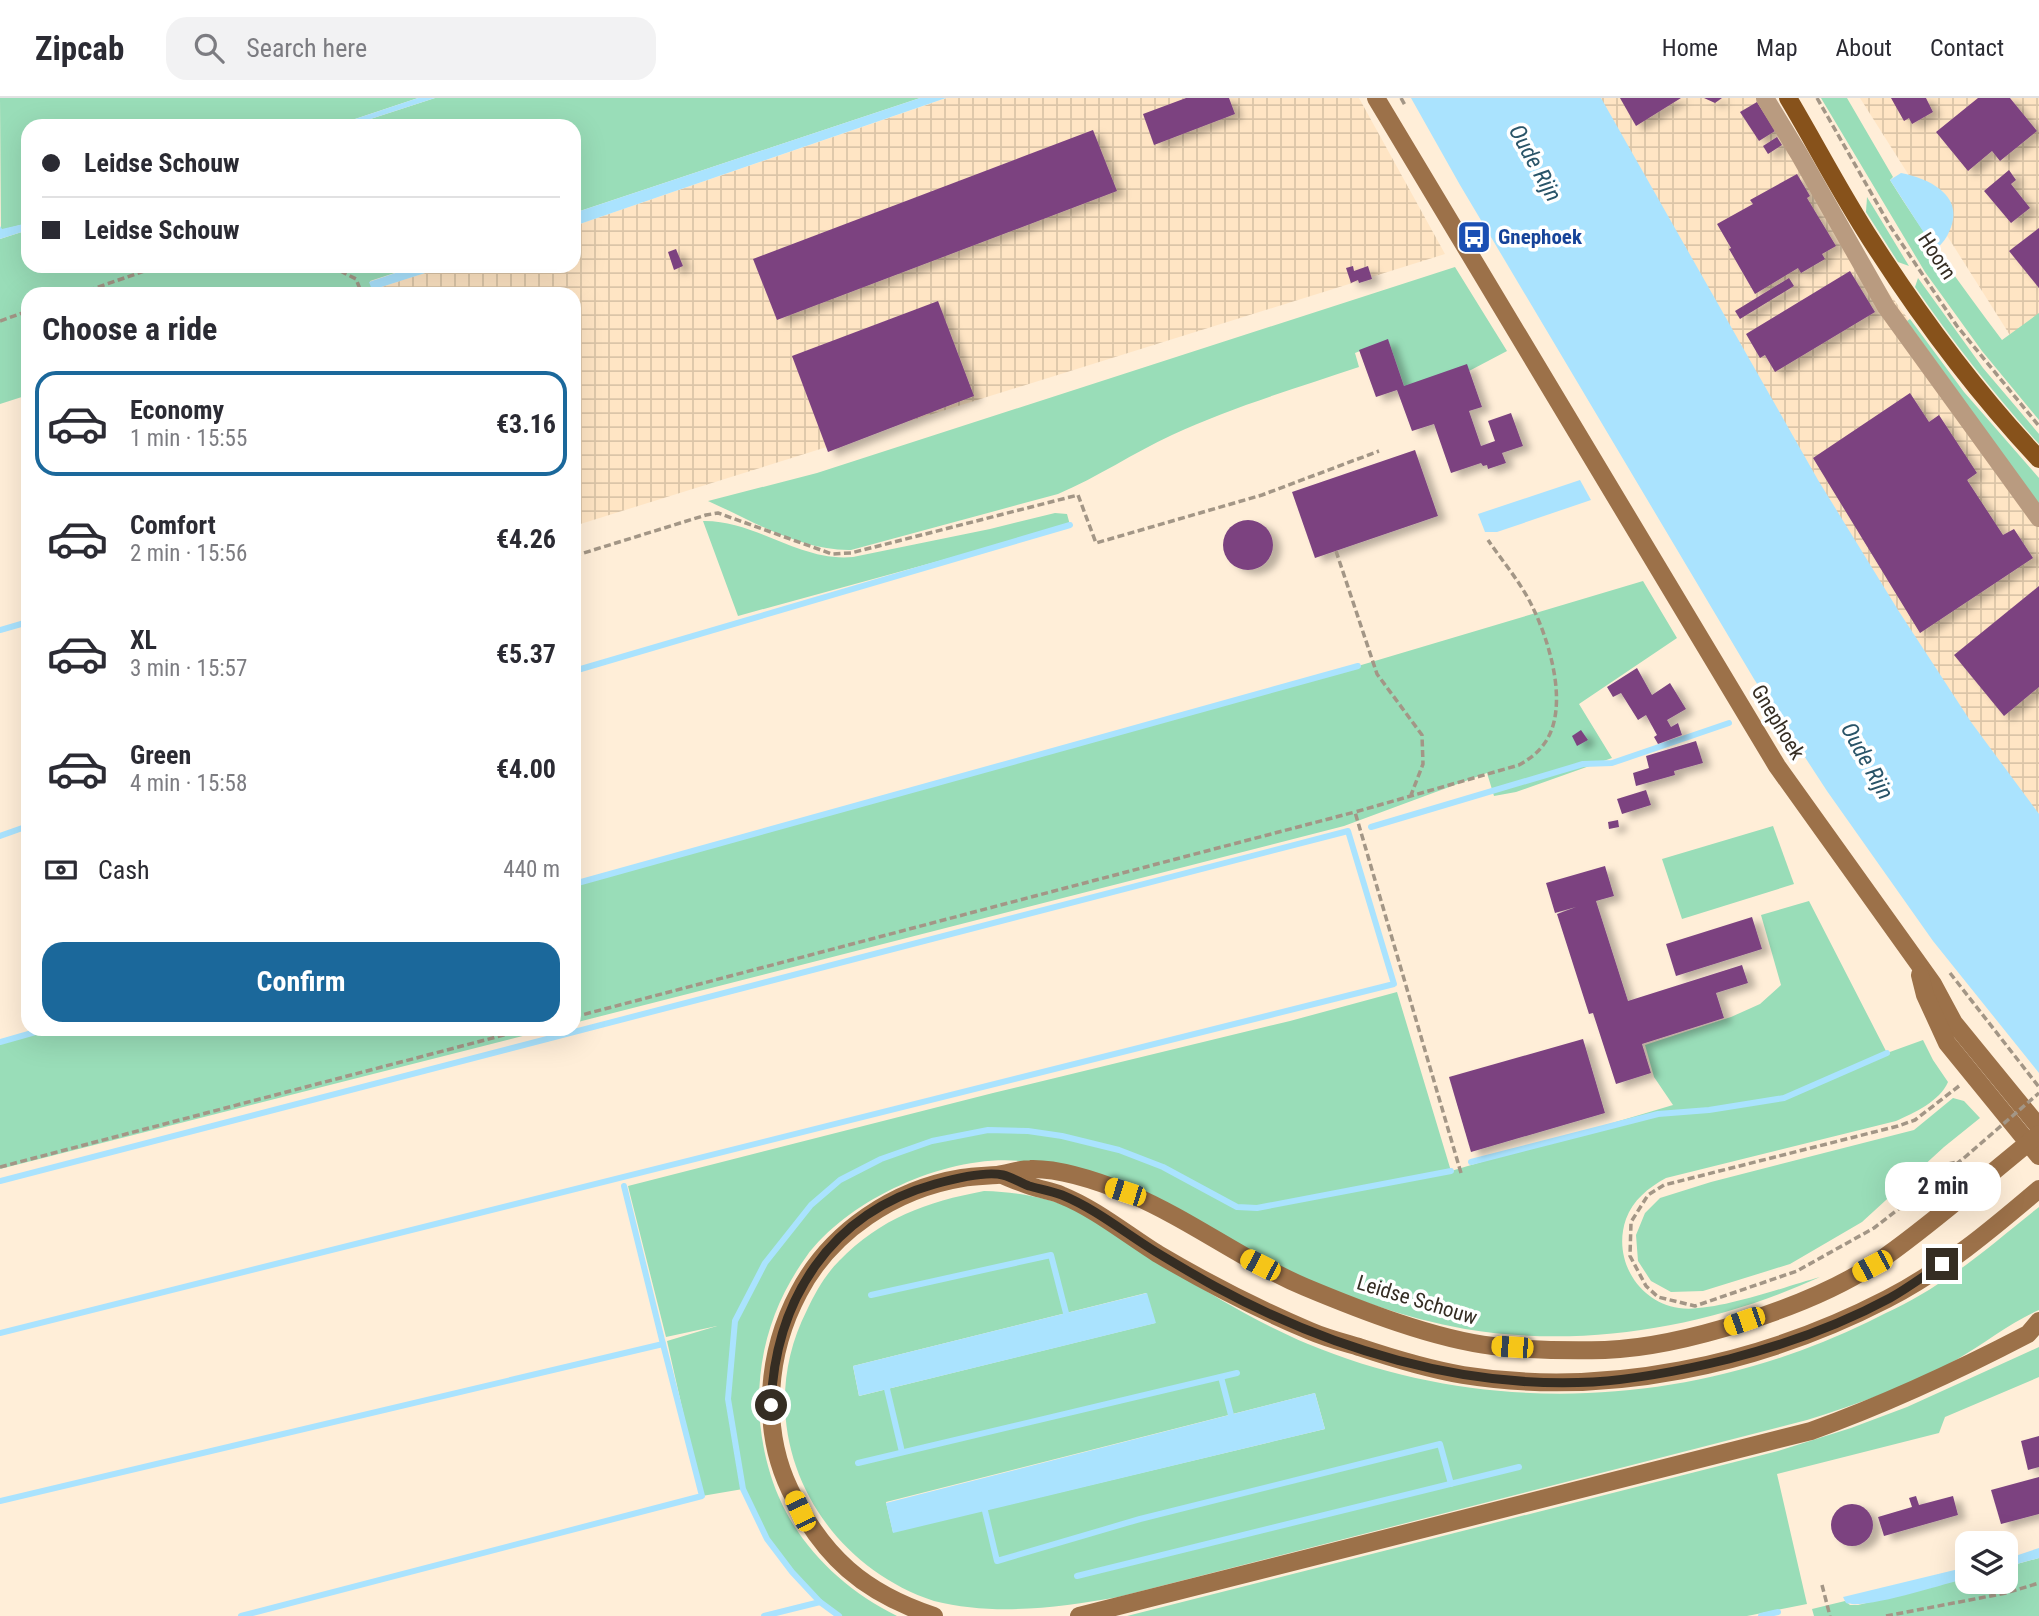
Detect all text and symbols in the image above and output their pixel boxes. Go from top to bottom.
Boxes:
search box [166,17,656,80]
text: Zipcab [35,29,124,68]
icon: search [190,29,228,67]
text: Search here [246,33,367,63]
text: Home [1662,34,1718,62]
text: Map [1756,34,1798,62]
text: About [1836,34,1892,62]
text: Contact [1930,34,2004,62]
water label: Oude Rijn [1503,120,1567,206]
text: Leidse Schouw [84,148,240,178]
text: Leidse Schouw [84,215,240,245]
bus stop icon: Gnephoek [1455,218,1493,256]
place label: Gnephoek [1498,225,1583,249]
street label: Hoorn [1913,228,1961,284]
text: Choose a ride [42,310,217,348]
icon: car [46,392,109,455]
text: Economy [130,395,224,425]
text: €3.16 [496,409,556,439]
text: 1 min · 15:55 [130,425,247,452]
icon: car [46,507,109,570]
text: Comfort [130,510,216,540]
text: €4.26 [496,524,556,554]
text: 2 min · 15:56 [130,540,247,567]
icon: car [46,622,109,685]
text: XL [130,625,157,655]
text: €5.37 [496,639,556,669]
text: 3 min · 15:57 [130,655,247,682]
street label: Gnephoek [1746,680,1810,764]
water label: Oude Rijn [1835,718,1899,804]
icon: car [46,737,109,800]
text: Green [130,740,191,770]
text: €4.00 [496,754,556,784]
text: 4 min · 15:58 [130,770,247,797]
icon: cash [42,851,80,889]
text: Cash [98,855,150,885]
text: 440 m [503,856,560,883]
button: Confirm [42,942,560,1022]
callout: 2 min [1884,1162,2000,1212]
text: 2 min [1917,1173,1969,1200]
car [1102,1176,1149,1208]
car [1237,1246,1284,1284]
car [1849,1247,1896,1285]
route end [1926,1248,1958,1280]
street label: Leidse Schouw [1354,1270,1480,1330]
car [1721,1304,1768,1338]
car [1491,1335,1534,1359]
route start [755,1389,787,1421]
car [782,1488,819,1534]
map controls [1955,1531,2018,1594]
button: layers [1955,1531,2018,1594]

